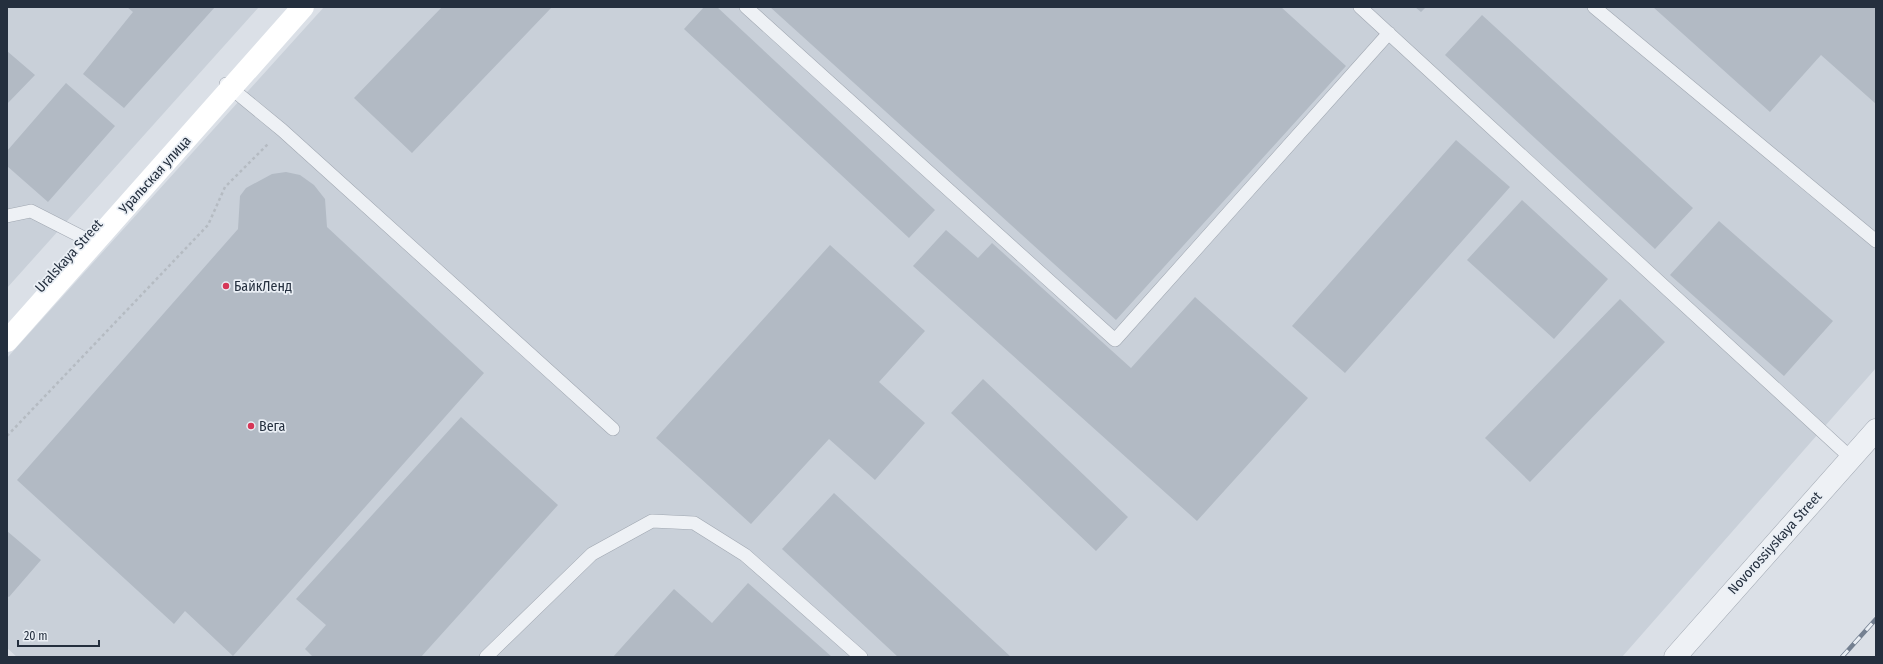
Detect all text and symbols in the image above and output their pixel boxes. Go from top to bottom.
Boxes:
street label: Уральская улица [115,132,195,218]
street label: Uralskaya Street [32,216,107,296]
place label: БайкЛенд [234,278,292,295]
marker: БайкЛенд [221,281,231,291]
place label: Вега [259,418,285,435]
marker: Вега [246,421,256,431]
street label: Novorossiyskaya Street [1724,488,1826,598]
scale bar [18,622,99,648]
text: 20 m [24,629,48,643]

